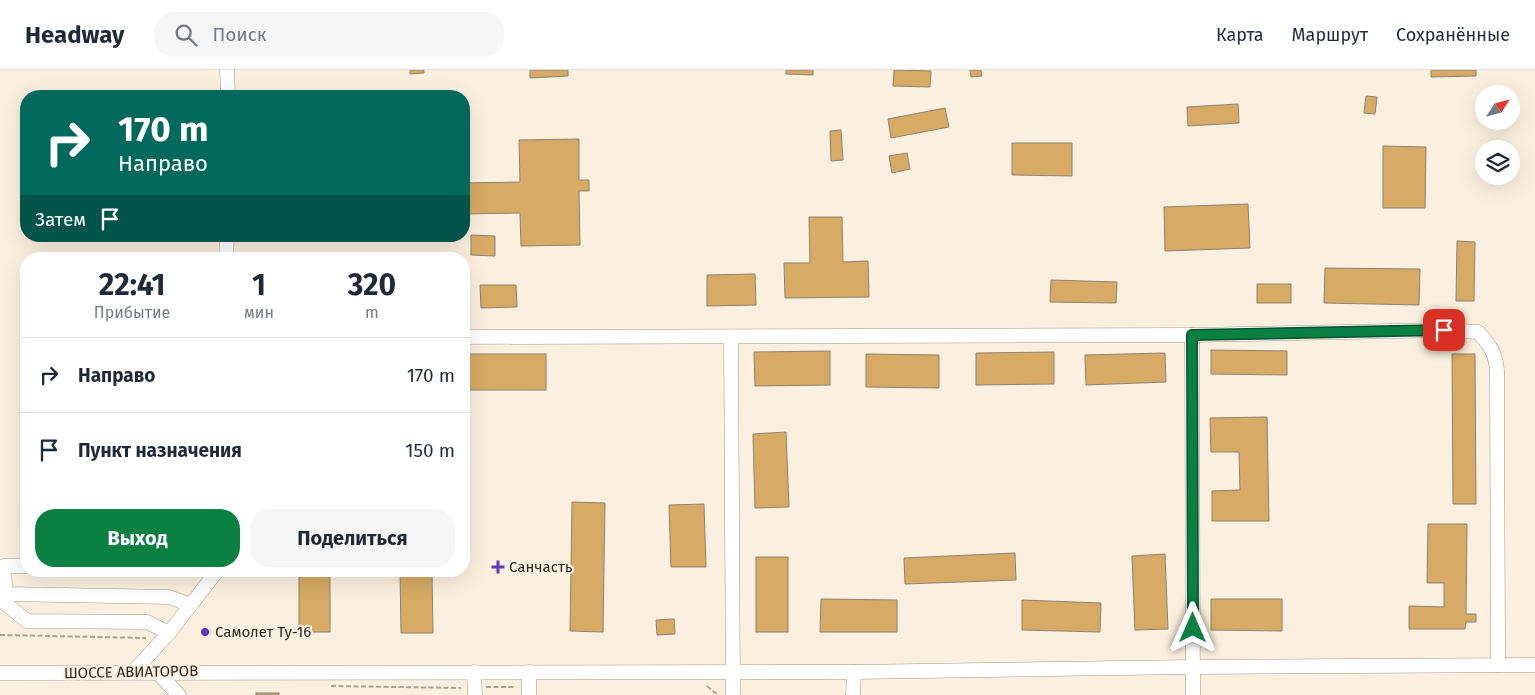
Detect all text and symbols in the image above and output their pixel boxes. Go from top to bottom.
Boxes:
search box [154,12,504,57]
text: Headway [25,21,124,49]
icon: search [172,21,200,49]
text: Поиск [212,23,267,46]
text: Карта [1216,24,1264,46]
text: Маршрут [1292,24,1368,46]
text: Сохранённые [1396,24,1510,46]
north arrow [1475,85,1520,130]
map controls [1475,85,1520,185]
text: 170 m [118,108,209,150]
icon: right [35,110,100,175]
button: layers [1475,140,1520,185]
text: Направо [118,150,208,177]
icon: arrive [96,205,124,233]
text: Затем [35,208,86,231]
text: 22:41 [99,267,165,303]
text: 1 [252,267,266,303]
text: 320 [348,267,396,303]
text: Прибытие [94,303,170,322]
text: мин [244,303,274,322]
text: m [365,303,379,322]
pin [1423,309,1465,351]
icon: arrive [1430,316,1458,344]
icon: right [35,361,63,389]
text: Направо [78,364,155,387]
text: 170 m [407,364,455,387]
icon: arrive [35,436,63,464]
text: Пункт назначения [78,439,242,462]
text: 150 m [405,439,455,462]
button: Выход [35,509,240,567]
button: Поделиться [250,509,455,567]
place label: Санчасть [509,558,573,576]
marker: Санчасть [491,560,505,574]
position arrow [1166,601,1218,653]
place label: Самолет Ту-16 [215,623,311,641]
marker: Самолет Ту-16 [199,626,211,638]
street label: ШОССЕ АВИАТОРОВ [64,662,198,682]

